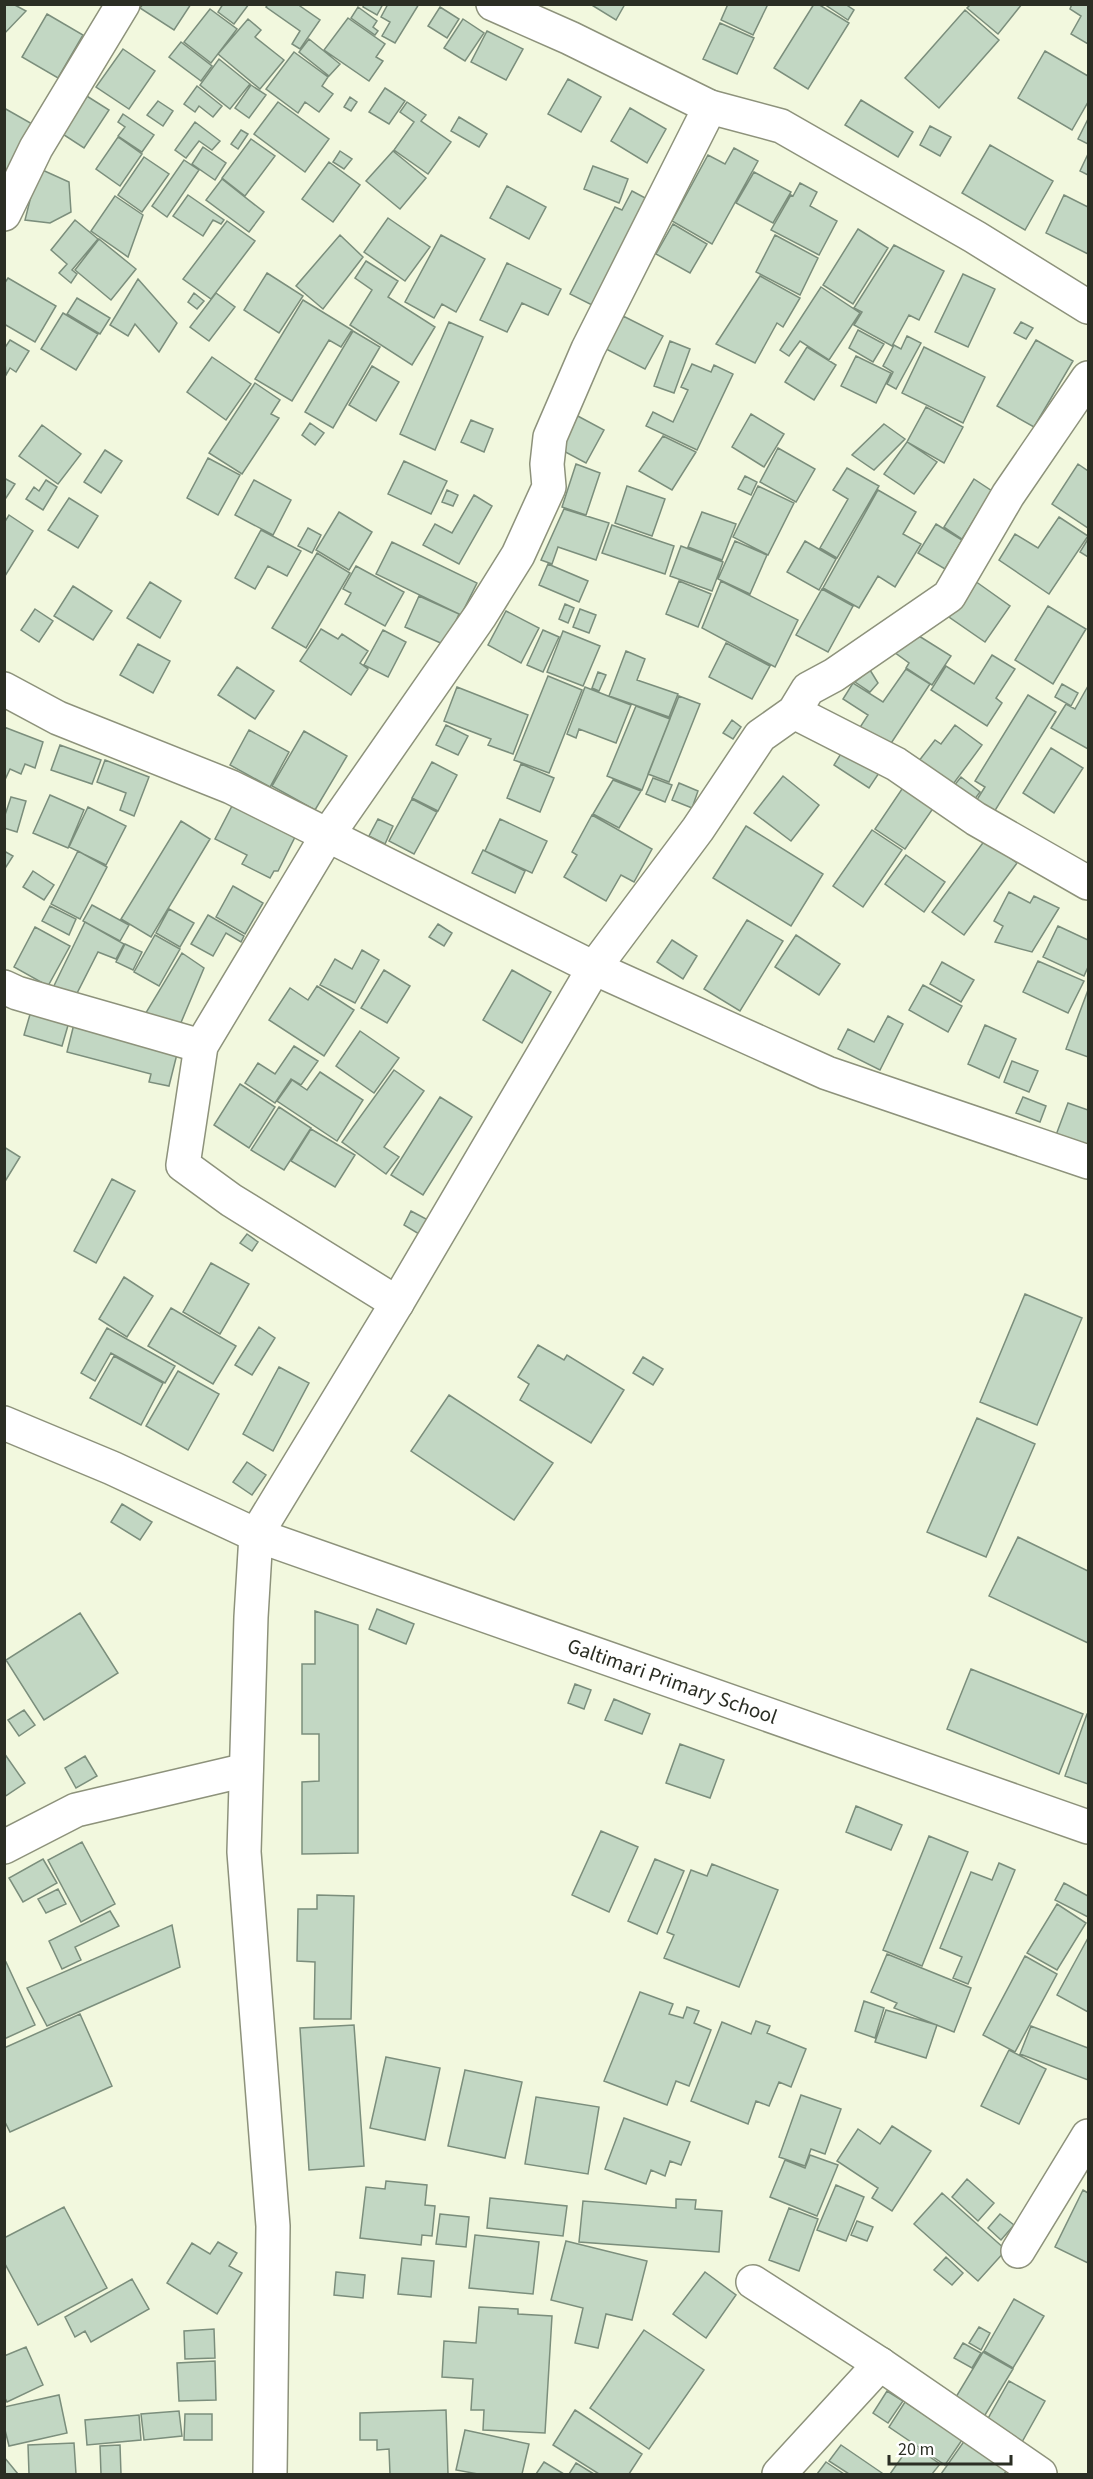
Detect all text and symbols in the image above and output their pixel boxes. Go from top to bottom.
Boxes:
street label: Galtimari Primary School [563,1630,781,1732]
scale bar [889,2428,1010,2466]
text: 20 m [898,2437,934,2462]

